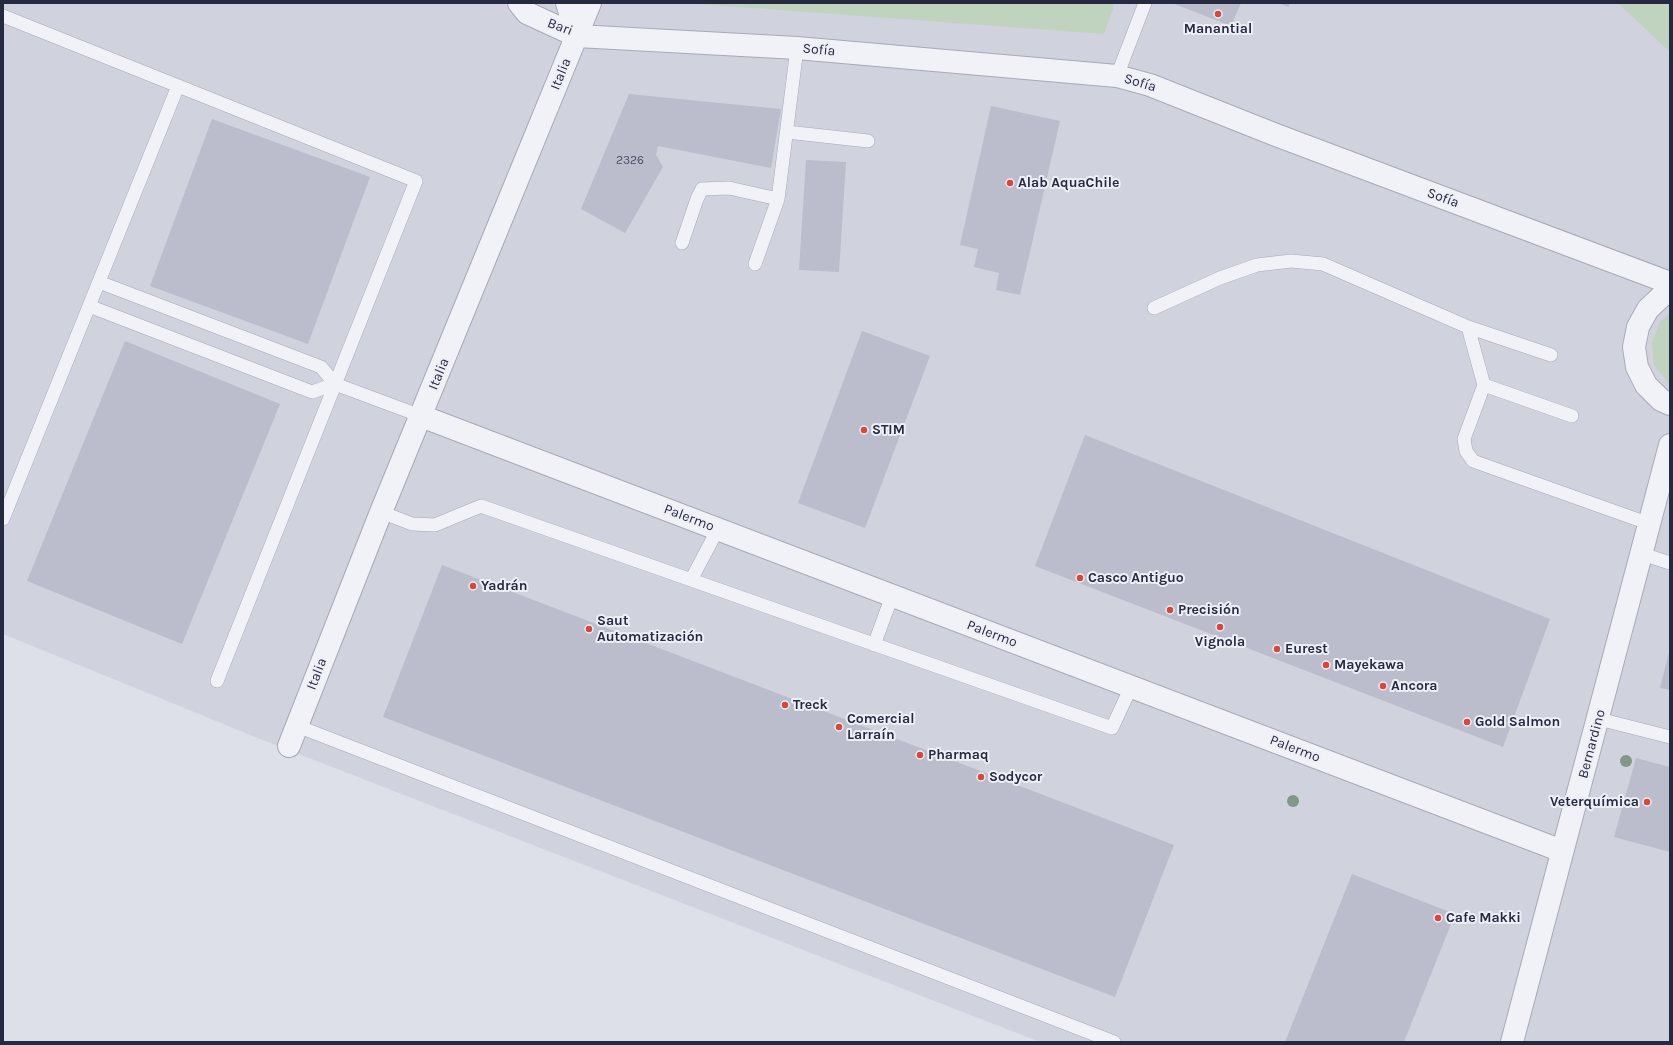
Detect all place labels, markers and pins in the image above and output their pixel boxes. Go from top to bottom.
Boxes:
marker: Manantial [1213,9,1223,19]
place label: Manantial [1184,21,1252,37]
place label: Alab AquaChile [1018,175,1119,191]
marker: Alab AquaChile [1005,178,1015,188]
place label: STIM [872,422,905,438]
marker: STIM [859,425,869,435]
place label: Casco Antiguo [1088,570,1184,586]
marker: Casco Antiguo [1075,573,1085,583]
place label: Yadrán [481,578,527,594]
marker: Yadrán [468,581,478,591]
place label: Precisión [1178,602,1240,618]
marker: Precisión [1165,605,1175,615]
place label: Saut Automatización [597,613,703,646]
marker: Vignola [1215,622,1225,632]
marker: Saut Automatización [584,624,594,634]
place label: Vignola [1195,634,1245,650]
place label: Eurest [1285,641,1328,657]
marker: Eurest [1272,644,1282,654]
place label: Mayekawa [1334,657,1404,673]
marker: Mayekawa [1321,660,1331,670]
place label: Ancora [1391,678,1438,694]
marker: Ancora [1378,681,1388,691]
place label: Treck [793,697,828,713]
marker: Treck [780,700,790,710]
place label: Comercial Larraín [847,711,914,744]
place label: Gold Salmon [1475,714,1560,730]
marker: Gold Salmon [1462,717,1472,727]
marker: Comercial Larraín [834,722,844,732]
place label: Pharmaq [928,747,989,763]
marker: Pharmaq [915,750,925,760]
place label: Sodycor [989,769,1042,785]
marker: Sodycor [976,772,986,782]
place label: Veterquímica [1550,794,1639,810]
marker: Veterquímica [1642,797,1652,807]
place label: Cafe Makki [1446,910,1521,926]
marker: Cafe Makki [1433,913,1443,923]

